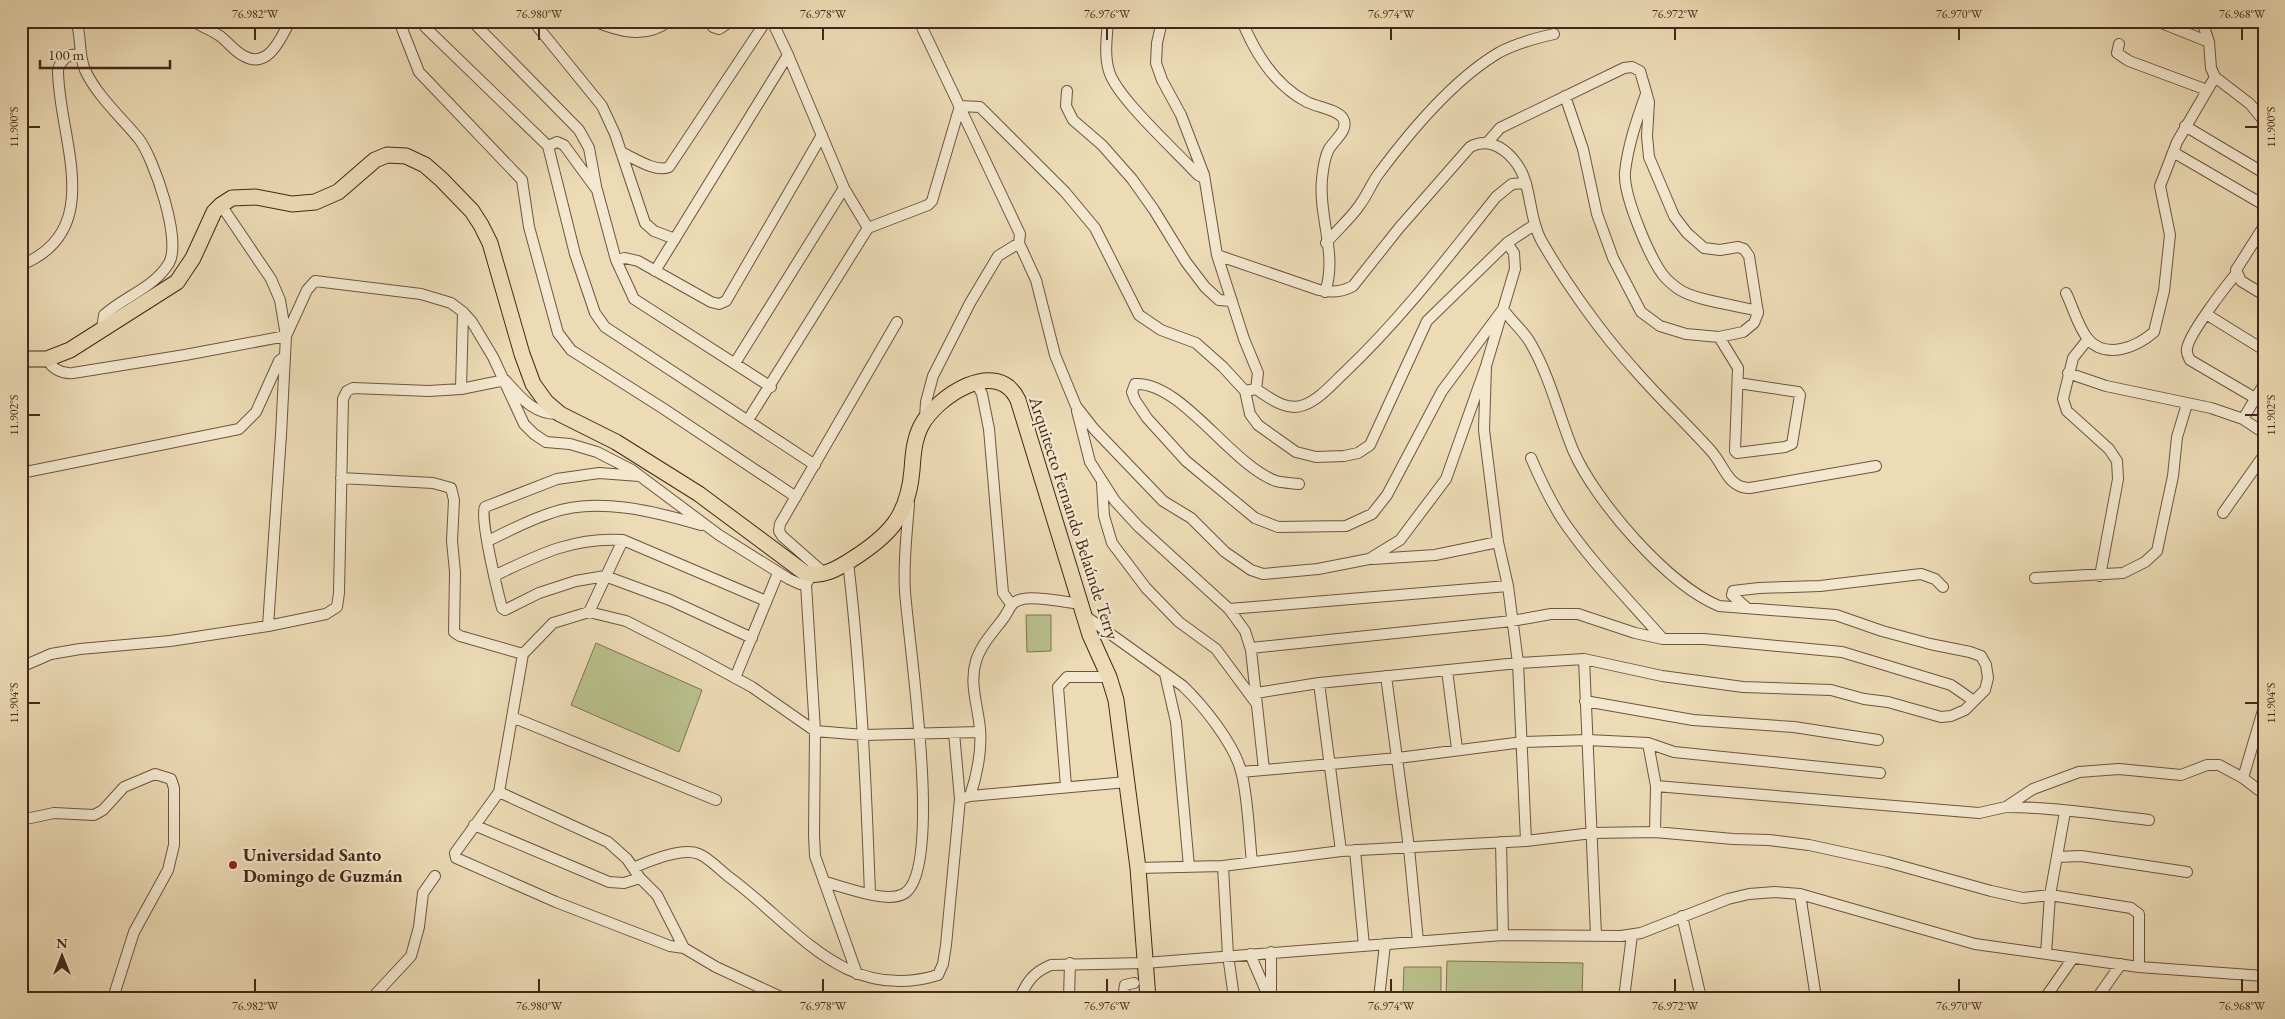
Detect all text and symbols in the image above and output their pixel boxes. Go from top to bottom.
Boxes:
text: 76.982°W [232,6,279,22]
text: 76.980°W [516,6,563,22]
text: 76.978°W [800,6,847,22]
text: 76.976°W [1084,6,1131,22]
text: 76.974°W [1368,6,1415,22]
text: 76.972°W [1652,6,1699,22]
text: 76.970°W [1936,6,1983,22]
text: 76.968°W [2219,6,2266,22]
scale bar [40,38,170,70]
text: 100 m [48,45,85,64]
text: 11.900°S [6,106,22,147]
text: 11.900°S [2263,106,2279,147]
street label: Arquitecto Fernando Belaúnde Terry [1024,392,1125,642]
text: 11.902°S [6,394,22,435]
text: 11.902°S [2263,394,2279,435]
text: 11.904°S [6,682,22,723]
text: 11.904°S [2263,682,2279,723]
place label: Universidad Santo Domingo de Guzmán [243,843,403,887]
marker: Universidad Santo Domingo de Guzmán [227,859,239,871]
north arrow [38,932,88,982]
text: N [56,934,68,952]
text: 76.982°W [232,998,279,1014]
text: 76.980°W [516,998,563,1014]
text: 76.978°W [800,998,847,1014]
text: 76.976°W [1084,998,1131,1014]
text: 76.974°W [1368,998,1415,1014]
text: 76.972°W [1652,998,1699,1014]
text: 76.970°W [1936,998,1983,1014]
text: 76.968°W [2219,998,2266,1014]

